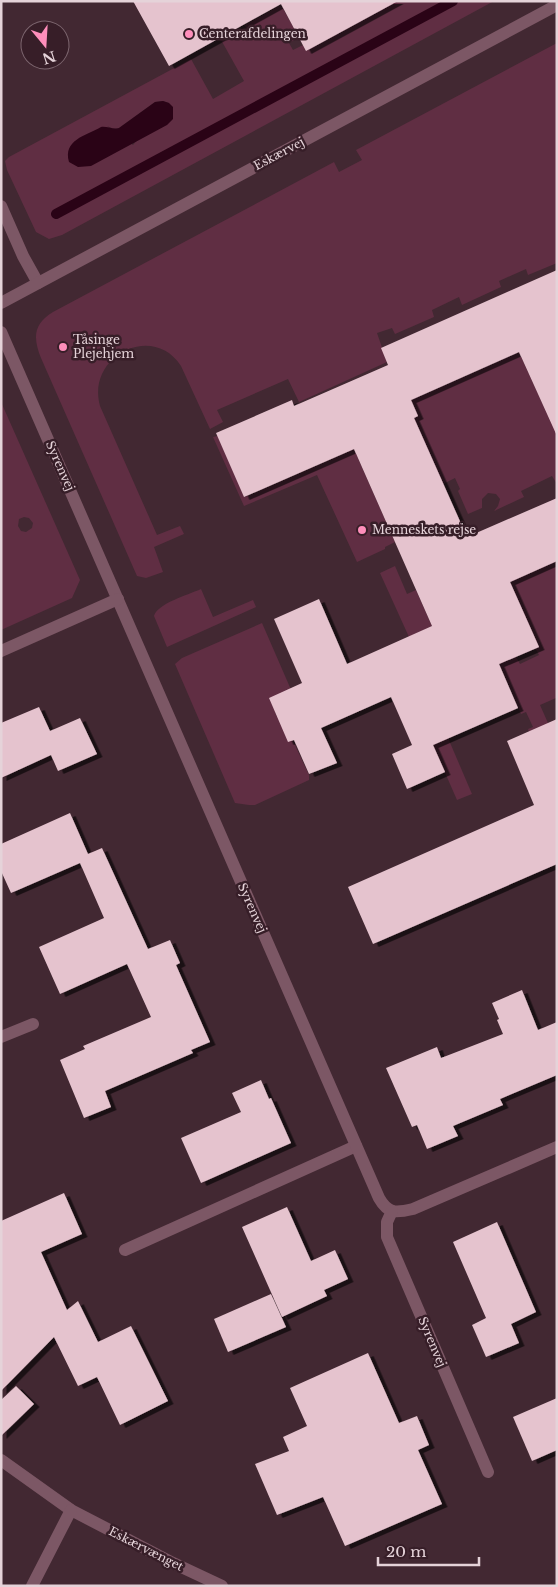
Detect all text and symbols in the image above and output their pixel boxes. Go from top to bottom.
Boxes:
north arrow [20,20,70,70]
place label: Centerafdelingen [199,26,306,41]
marker: Centerafdelingen [183,28,195,40]
text: N [40,47,58,68]
street label: Eskærvej [251,134,307,173]
place label: Tåsinge Plejehjem [73,332,134,361]
marker: Tåsinge Plejehjem [57,341,69,353]
street label: Syrenvej [43,438,78,493]
place label: Menneskets rejse [372,522,476,537]
marker: Menneskets rejse [356,524,368,536]
street label: Syrenvej [235,880,270,935]
street label: Syrenvej [415,1314,450,1369]
street label: Eskærvænget [106,1523,186,1574]
scale bar [378,1534,479,1566]
text: 20 m [386,1542,426,1561]

